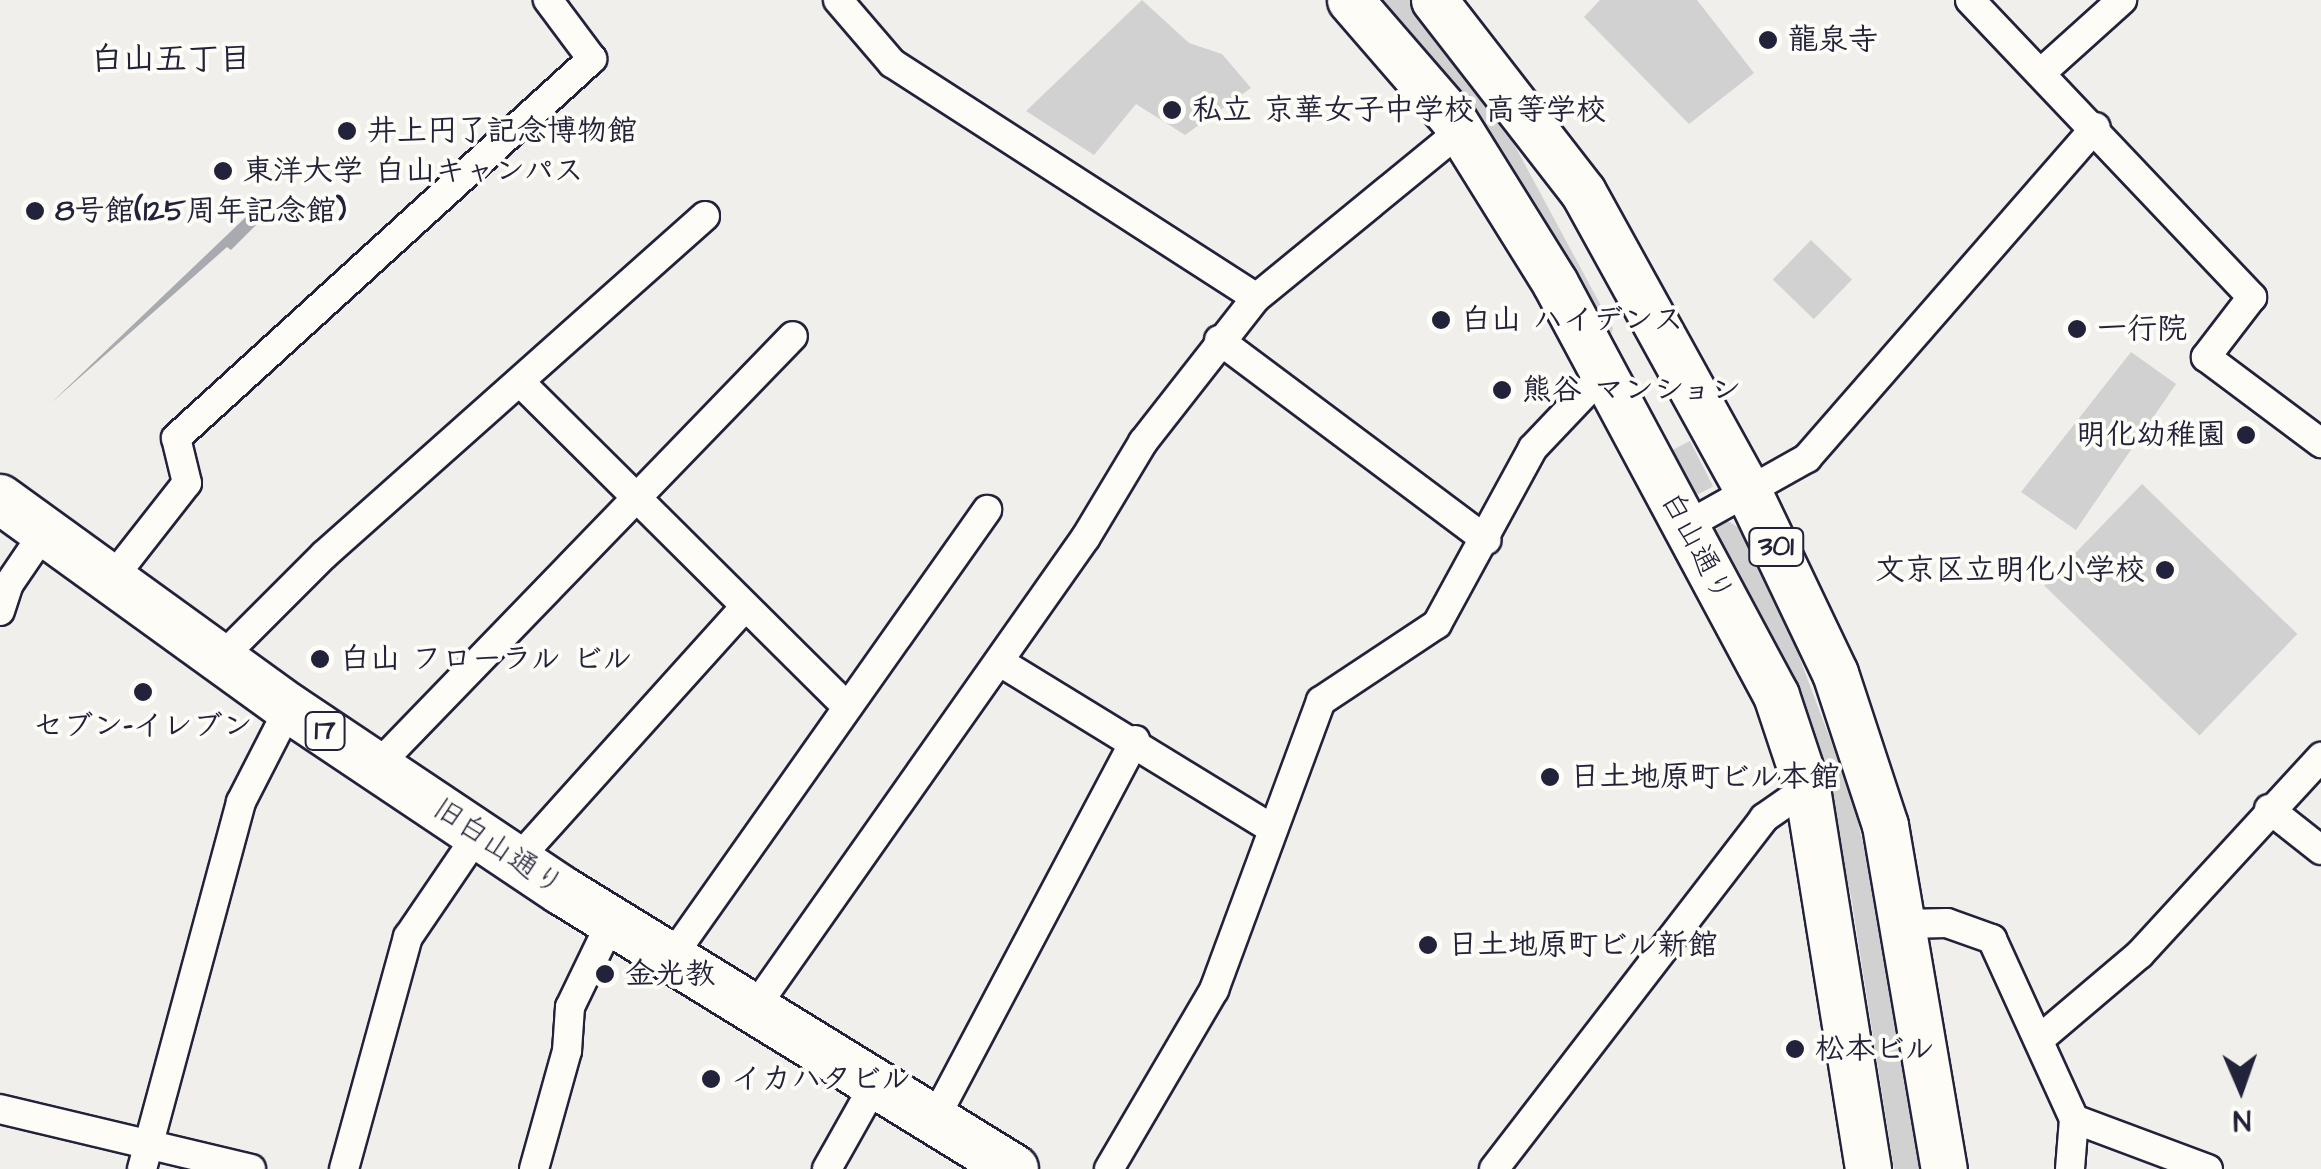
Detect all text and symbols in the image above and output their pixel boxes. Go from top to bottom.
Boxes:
place label: 龍泉寺 [1788,22,1878,58]
marker: 龍泉寺 [1757,29,1779,51]
district label: 白山五丁目 [91,41,251,79]
place label: 私立 京華女子中学校 高等学校 [1192,92,1606,128]
marker: 私立 京華女子中学校 高等学校 [1161,99,1183,121]
place label: 井上円了記念博物館 [367,113,637,149]
marker: 井上円了記念博物館 [336,120,358,142]
place label: 東洋大学 白山キャンパス [243,153,585,189]
marker: 東洋大学 白山キャンパス [212,160,234,182]
place label: 8号館(125周年記念館) [55,193,346,229]
marker: 8号館(125周年記念館) [24,200,46,222]
place label: 白山 ハイデンス [1461,302,1683,338]
marker: 白山 ハイデンス [1430,309,1452,331]
place label: 一行院 [2097,311,2187,347]
marker: 一行院 [2066,318,2088,340]
place label: 熊谷 マンション [1522,372,1744,408]
marker: 熊谷 マンション [1491,379,1513,401]
place label: 明化幼稚園 [2076,417,2226,453]
marker: 明化幼稚園 [2235,424,2257,446]
street label: 白山通り [1653,486,1741,608]
road number: 301 [1746,524,1806,570]
place label: 文京区立明化小学校 [1875,552,2145,588]
marker: 文京区立明化小学校 [2154,559,2176,581]
place label: 白山 フローラル ビル [340,641,634,677]
marker: 白山 フローラル ビル [309,648,331,670]
marker: セブン-イレブン [132,681,154,703]
place label: セブン-イレブン [33,708,253,744]
road number: 17 [302,708,348,754]
place label: 日土地原町ビル本館 [1570,759,1840,795]
marker: 日土地原町ビル本館 [1539,766,1561,788]
street label: 旧白山通り [426,790,570,904]
place label: 日土地原町ビル新館 [1448,927,1718,963]
marker: 日土地原町ビル新館 [1417,934,1439,956]
place label: 金光教 [625,956,715,992]
marker: 金光教 [594,963,616,985]
place label: 松本ビル [1815,1031,1935,1067]
marker: 松本ビル [1784,1038,1806,1060]
north arrow [2191,1039,2291,1139]
place label: イカハタビル [731,1061,911,1097]
marker: イカハタビル [700,1068,722,1090]
text: N [2233,1100,2252,1139]

